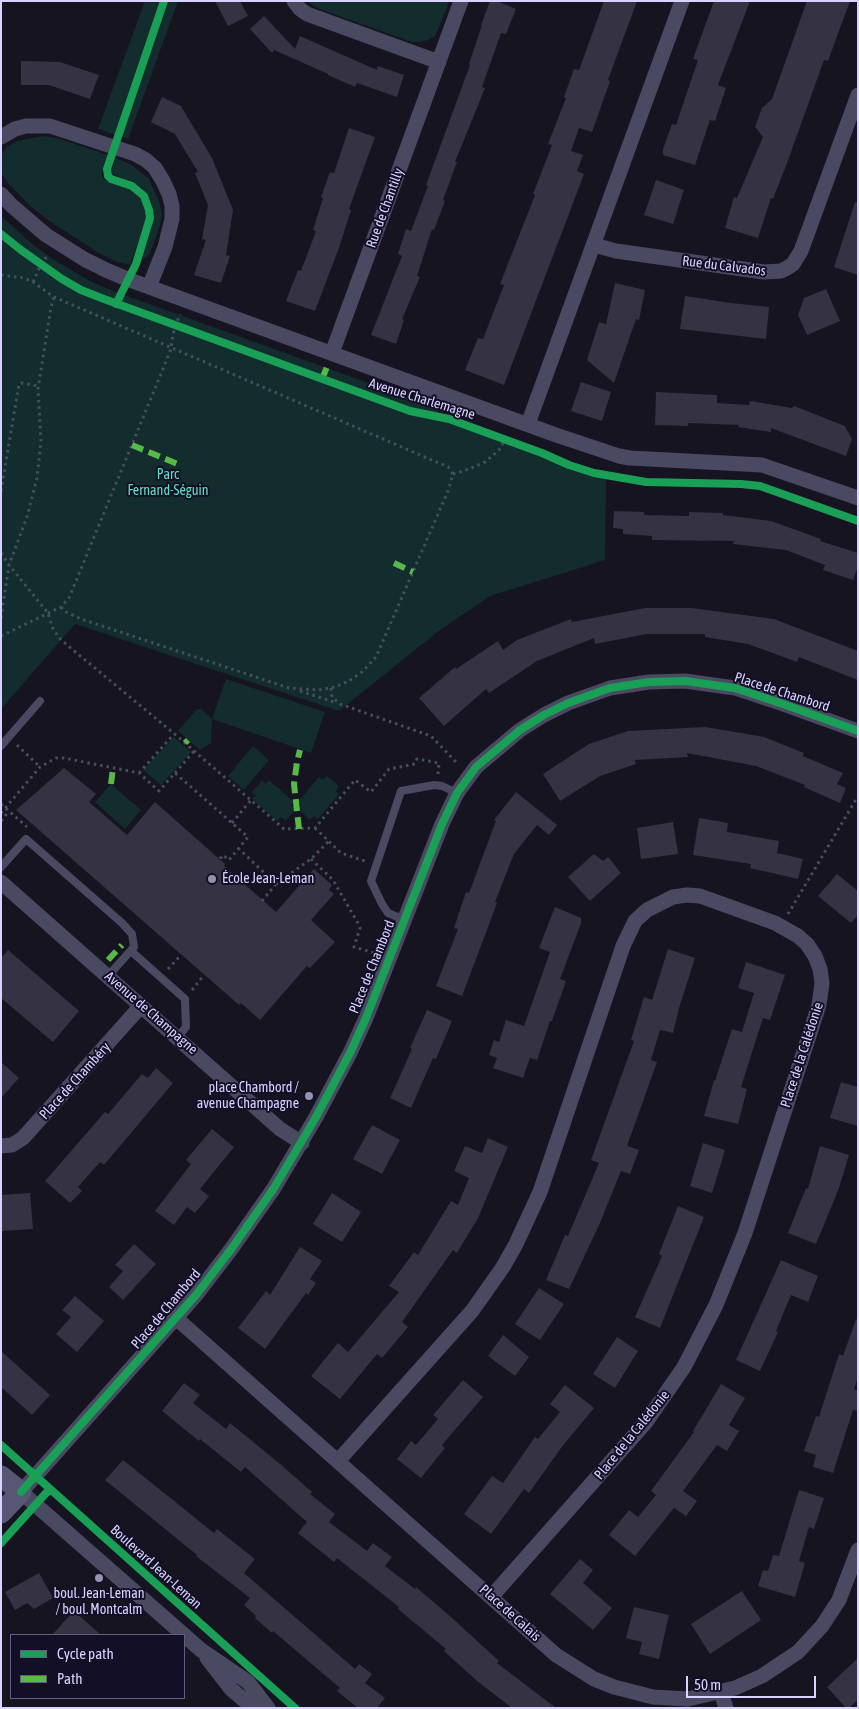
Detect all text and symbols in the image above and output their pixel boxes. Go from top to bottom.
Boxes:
street label: Rue de Chantilly [363,166,407,250]
street label: Rue du Calvados [681,253,767,279]
street label: Avenue Charlemagne [367,375,477,423]
park label: Parc Fernand-Séguin [127,467,209,500]
street label: Place de Chambord [732,669,832,715]
place label: École Jean-Leman [222,871,314,887]
marker: École Jean-Leman [206,873,218,885]
street label: Place de Chambord [346,918,398,1016]
street label: Avenue de Champagne [101,968,201,1058]
street label: Place de la Calédonie [777,1000,827,1110]
street label: Place de Chambéry [36,1039,114,1123]
place label: place Chambord / avenue Champagne [197,1080,299,1112]
marker: place Chambord / avenue Champagne [303,1090,315,1102]
street label: Place de Chambord [128,1266,204,1352]
street label: Place de la Calédonie [591,1387,673,1483]
street label: Boulevard Jean-Leman [107,1521,205,1613]
marker: boul. Jean-Leman / boul. Montcalm [93,1572,105,1584]
street label: Place de Calais [476,1581,544,1645]
place label: boul. Jean-Leman / boul. Montcalm [54,1586,144,1618]
legend [10,1634,185,1699]
text: Cycle path [57,1645,114,1662]
scale bar [689,1666,819,1698]
text: Path [57,1670,83,1687]
text: 50 m [694,1676,721,1693]

